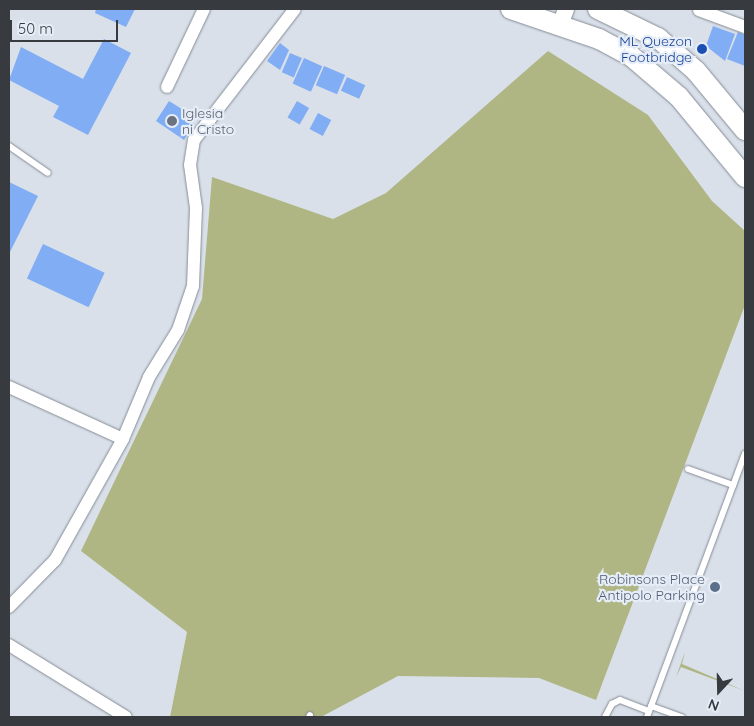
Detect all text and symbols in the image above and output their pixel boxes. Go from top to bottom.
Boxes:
scale bar [12,10,120,42]
text: 50 m [18,19,53,38]
place label: ML Quezon Footbridge [619,33,692,65]
marker: ML Quezon Footbridge [696,43,708,55]
place label: Iglesia ni Cristo [182,105,234,138]
marker: Iglesia ni Cristo [166,115,178,127]
place label: Robinsons Place Antipolo Parking [598,571,705,604]
marker: Robinsons Place Antipolo Parking [709,581,721,593]
north arrow [694,666,744,716]
text: N [706,695,722,715]

